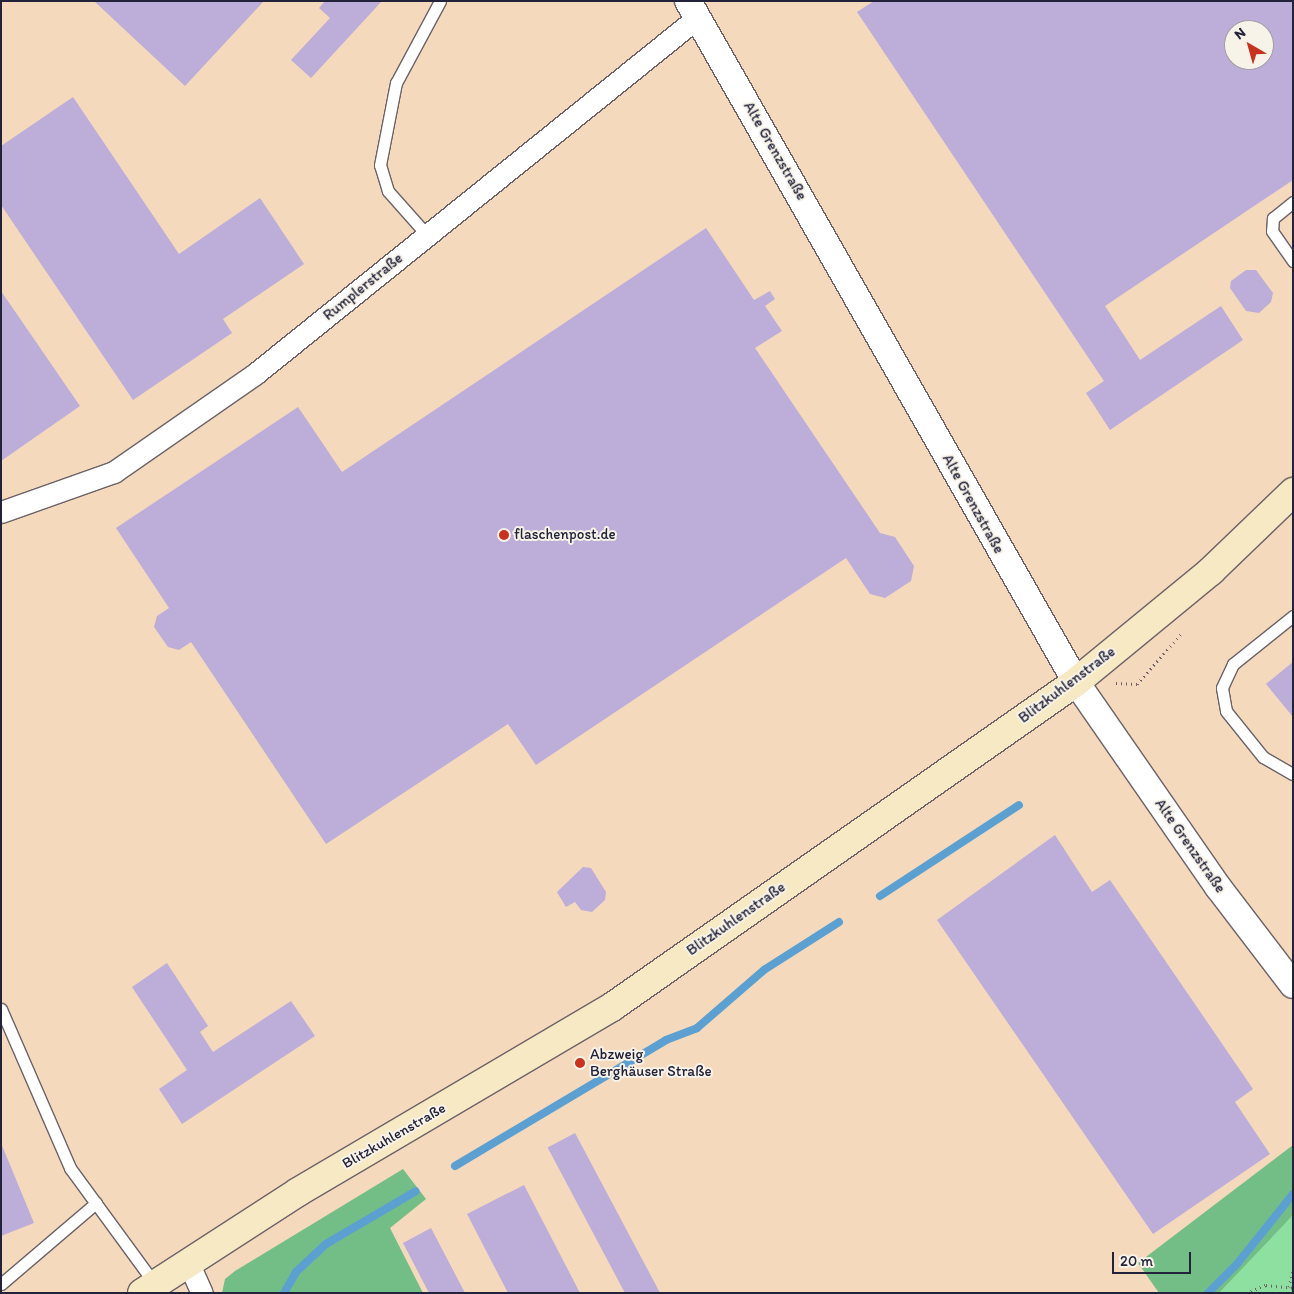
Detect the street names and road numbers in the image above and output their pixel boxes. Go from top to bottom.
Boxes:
street label: Alte Grenzstraße [740,99,810,203]
street label: Rumplerstraße [320,249,406,325]
street label: Alte Grenzstraße [938,451,1008,557]
street label: Blitzkuhlenstraße [1015,643,1119,727]
street label: Alte Grenzstraße [1151,796,1229,896]
street label: Blitzkuhlenstraße [683,878,789,960]
street label: Blitzkuhlenstraße [339,1099,449,1173]

